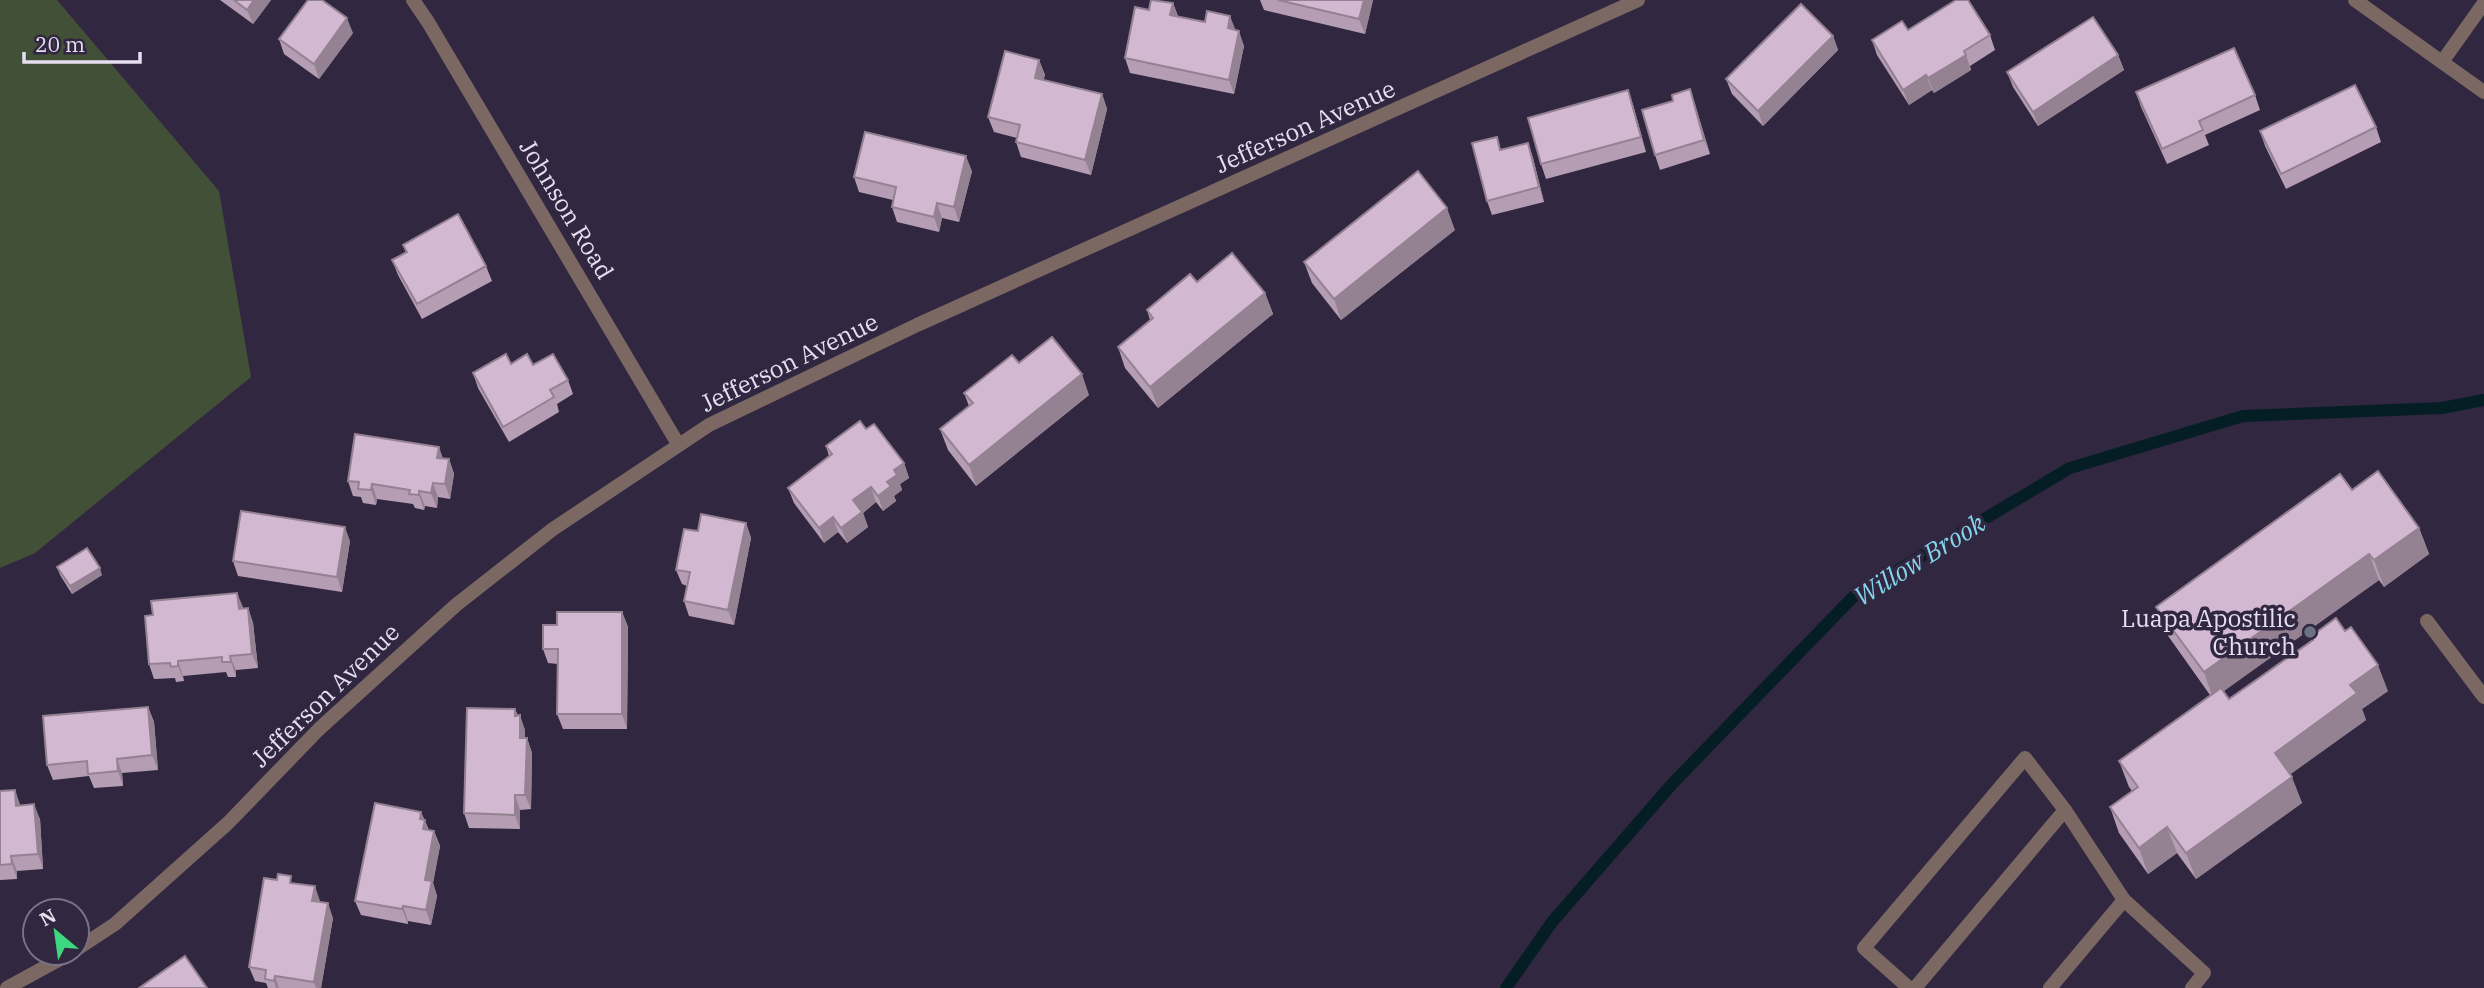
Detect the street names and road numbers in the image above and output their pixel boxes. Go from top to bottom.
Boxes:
street label: Jefferson Avenue [1210,72,1400,180]
street label: Johnson Road [513,133,621,285]
street label: Jefferson Avenue [695,305,883,419]
street label: Jefferson Avenue [244,616,406,774]

